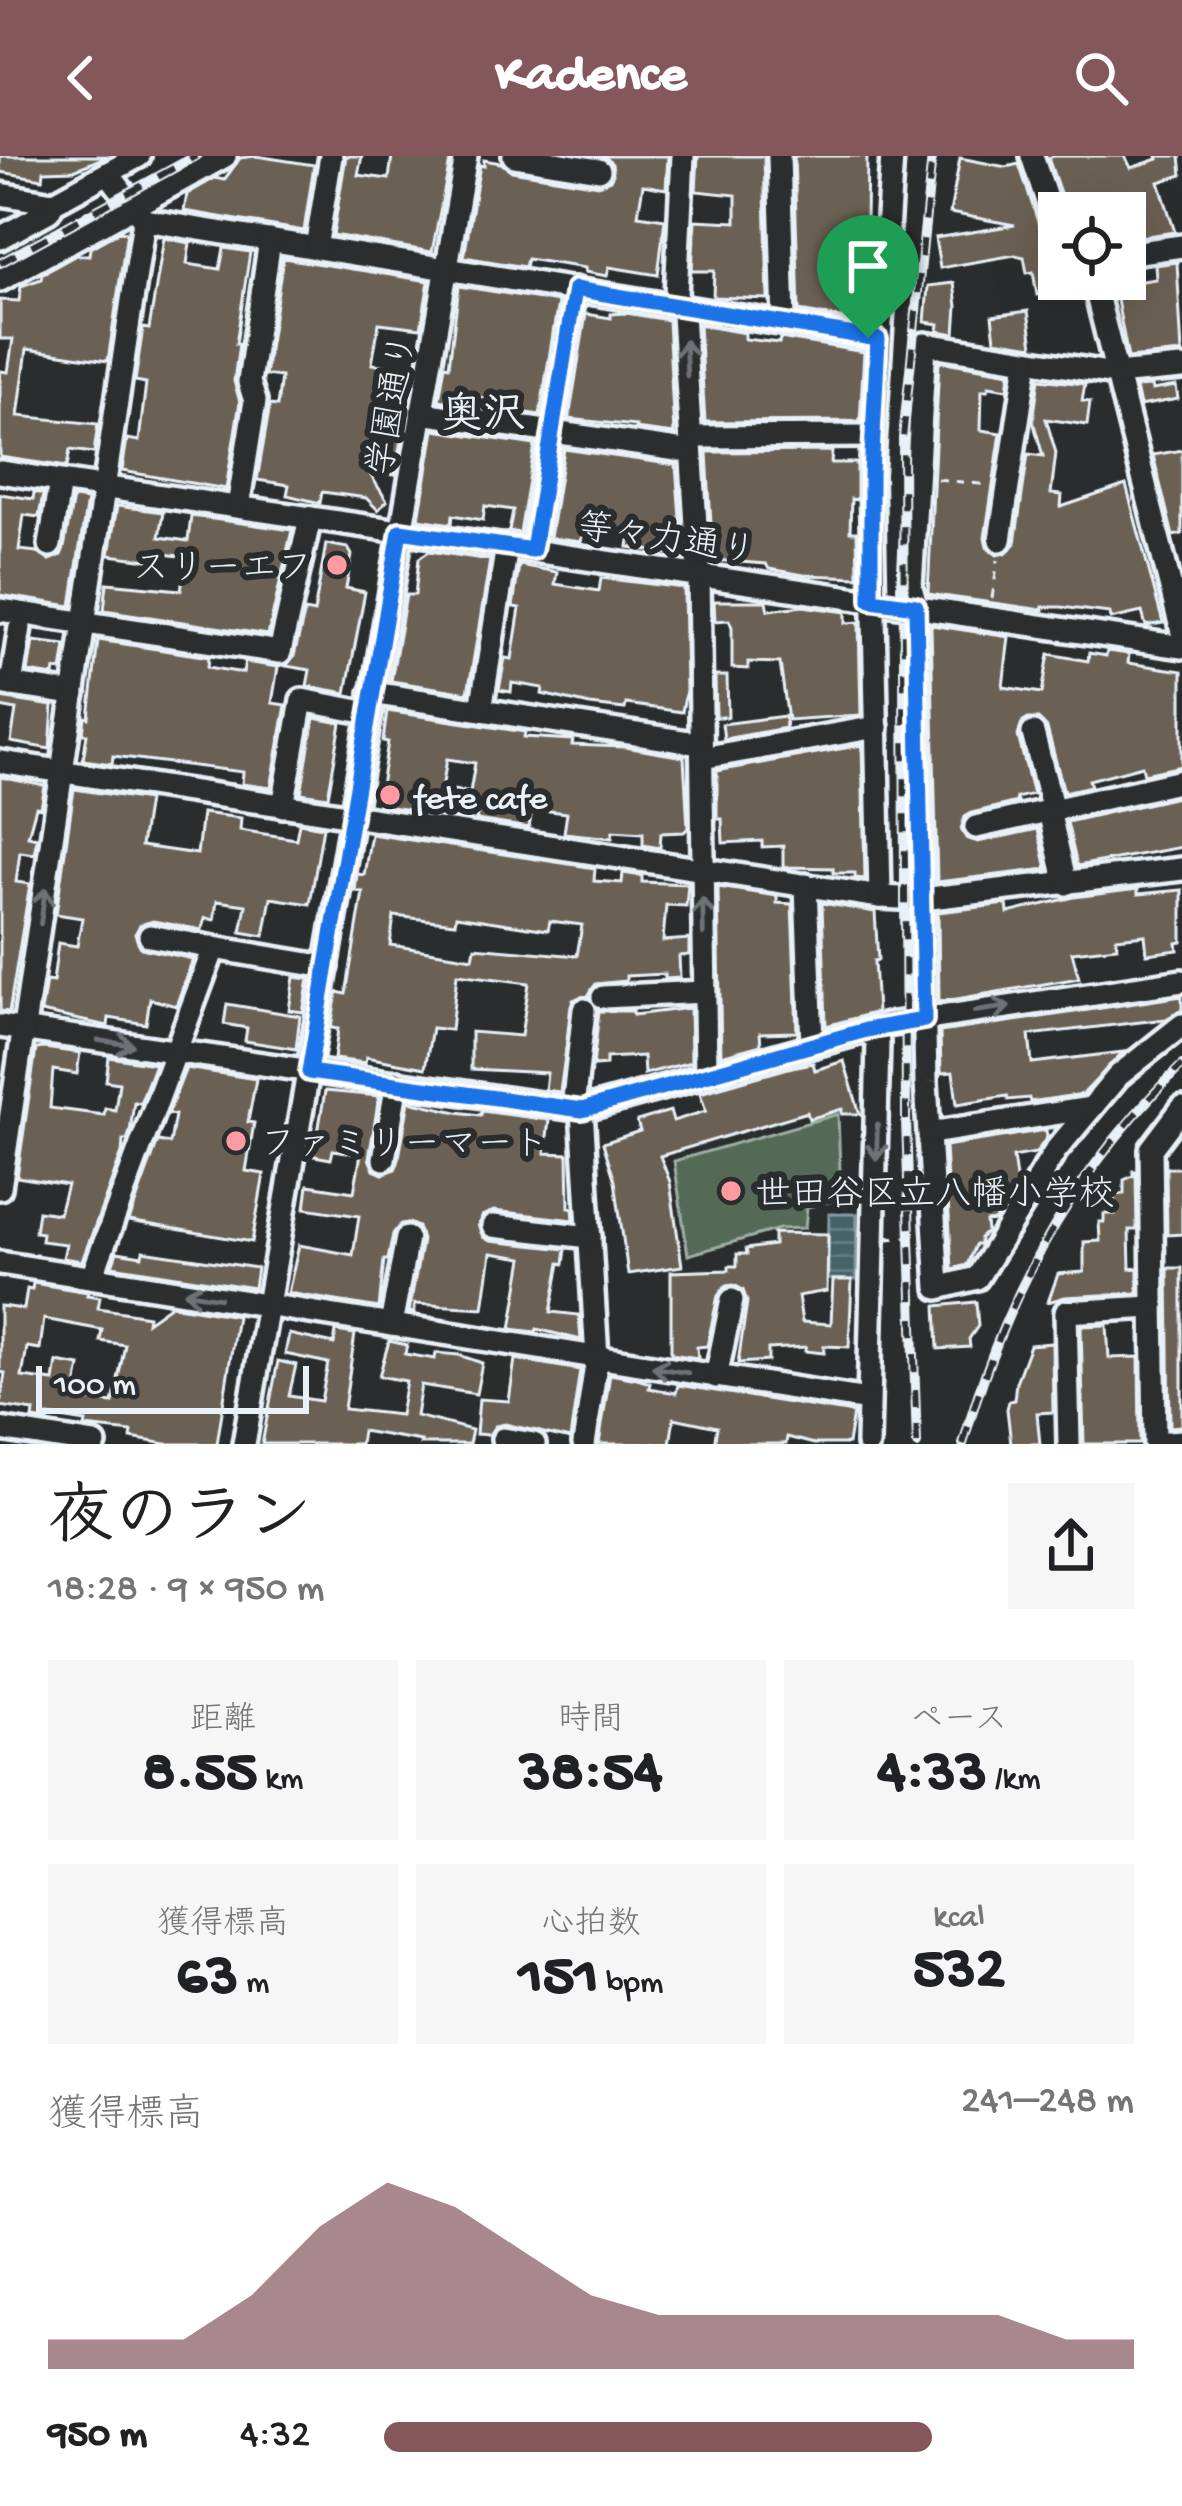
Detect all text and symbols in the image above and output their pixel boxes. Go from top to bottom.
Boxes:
icon: back [48,45,114,111]
icon: search [1068,45,1134,111]
text: Kadence [495,46,687,110]
map controls [1038,192,1146,300]
button: locate [1038,192,1146,300]
pin [817,215,919,338]
icon: arrive [835,233,901,299]
street label: 学園通り [361,330,429,480]
one-way arrow [674,339,697,378]
district label: 奥沢 [441,391,525,443]
street label: 等々力通り [574,508,758,576]
place label: スリーエフ [133,550,313,593]
marker: スリーエフ [324,552,350,578]
place label: fete cafe [413,780,548,823]
marker: fete cafe [377,782,403,808]
one-way arrow [32,888,55,927]
one-way arrow [692,897,715,936]
one-way arrow [972,997,1011,1020]
one-way arrow [96,1032,135,1055]
one-way arrow [865,1122,888,1161]
place label: ファミリーマート [260,1126,549,1169]
marker: ファミリーマート [223,1128,249,1154]
place label: 世田谷区立八幡小学校 [755,1175,1115,1219]
marker: 世田谷区立八幡小学校 [718,1178,744,1204]
one-way arrow [183,1283,222,1306]
one-way arrow [651,1358,690,1381]
scale bar [36,1360,309,1413]
text: 100 m [54,1368,136,1406]
button: share [1008,1483,1134,1609]
text: 夜のラン [48,1484,312,1562]
text: 18:28 · 9 × 950 m [48,1568,325,1614]
text: 距離 [190,1703,256,1741]
text: 時間 [558,1703,624,1741]
text: ペース [910,1703,1008,1741]
text: 8.55 [143,1741,257,1811]
text: 38:54 [520,1741,662,1811]
text: 4:33 [877,1741,987,1811]
text: km [257,1762,303,1800]
text: /km [987,1762,1041,1800]
text: kcal [933,1900,985,1938]
text: 獲得標高 [157,1907,289,1945]
text: 心拍数 [542,1907,641,1945]
text: 532 [913,1938,1005,2008]
text: 63 [177,1945,238,2015]
text: 151 [519,1945,599,2015]
text: m [238,1966,269,2004]
text: bpm [599,1966,663,2004]
text: 241–248 m [961,2080,1134,2126]
text: 獲得標高 [48,2095,204,2141]
text: 950 m [48,2414,147,2460]
text: 4:32 [240,2414,310,2460]

